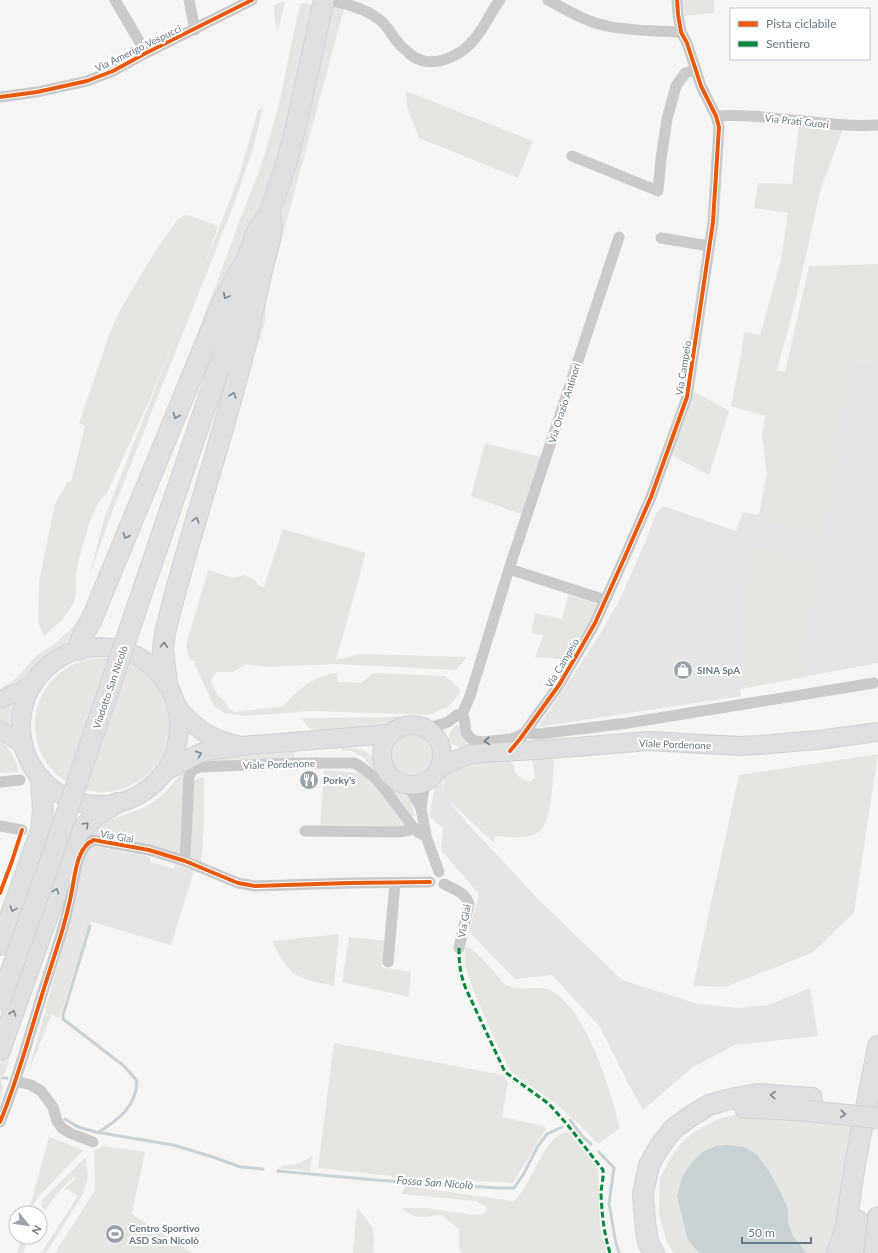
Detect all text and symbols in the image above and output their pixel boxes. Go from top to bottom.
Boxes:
legend [730,8,870,60]
text: Pista ciclabile [766,16,837,31]
street label: Via Amerigo Vespucci [93,22,183,74]
text: Sentiero [766,36,810,51]
street label: Via Prati Guori [764,112,830,130]
one-way arrow [223,292,231,299]
street label: Via Campeio [673,339,693,396]
street label: Via Orazio Antinori [545,361,583,445]
one-way arrow [228,392,237,399]
one-way arrow [172,412,180,419]
one-way arrow [191,516,200,523]
one-way arrow [123,531,131,539]
street label: Via Campeio [543,636,582,690]
one-way arrow [159,642,168,648]
street label: Viadotto San Nicolò [90,644,130,730]
shop icon: SINA SpA [672,659,694,681]
place label: SINA SpA [697,664,740,676]
one-way arrow [484,736,490,745]
street label: Viale Pordenone [639,737,711,751]
one-way arrow [195,751,202,759]
street label: Viale Pordenone [243,757,315,771]
restaurant icon: Porky's [298,769,320,791]
place label: Porky's [323,774,356,786]
one-way arrow [81,823,89,830]
street label: Via Giai [99,827,135,845]
one-way arrow [52,888,60,895]
street label: Via Giai [455,903,473,939]
one-way arrow [9,906,18,913]
one-way arrow [8,1010,17,1017]
one-way arrow [770,1090,776,1099]
one-way arrow [840,1110,846,1119]
water label: Fossa San Nicolò [396,1173,474,1191]
north arrow [8,1205,48,1245]
scale bar [742,1219,811,1245]
place label: Centro Sportivo ASD San Nicolò [128,1222,200,1246]
text: N [29,1223,45,1237]
sports icon: Centro Sportivo ASD San Nicolò [104,1223,126,1245]
text: 50 m [748,1225,775,1240]

